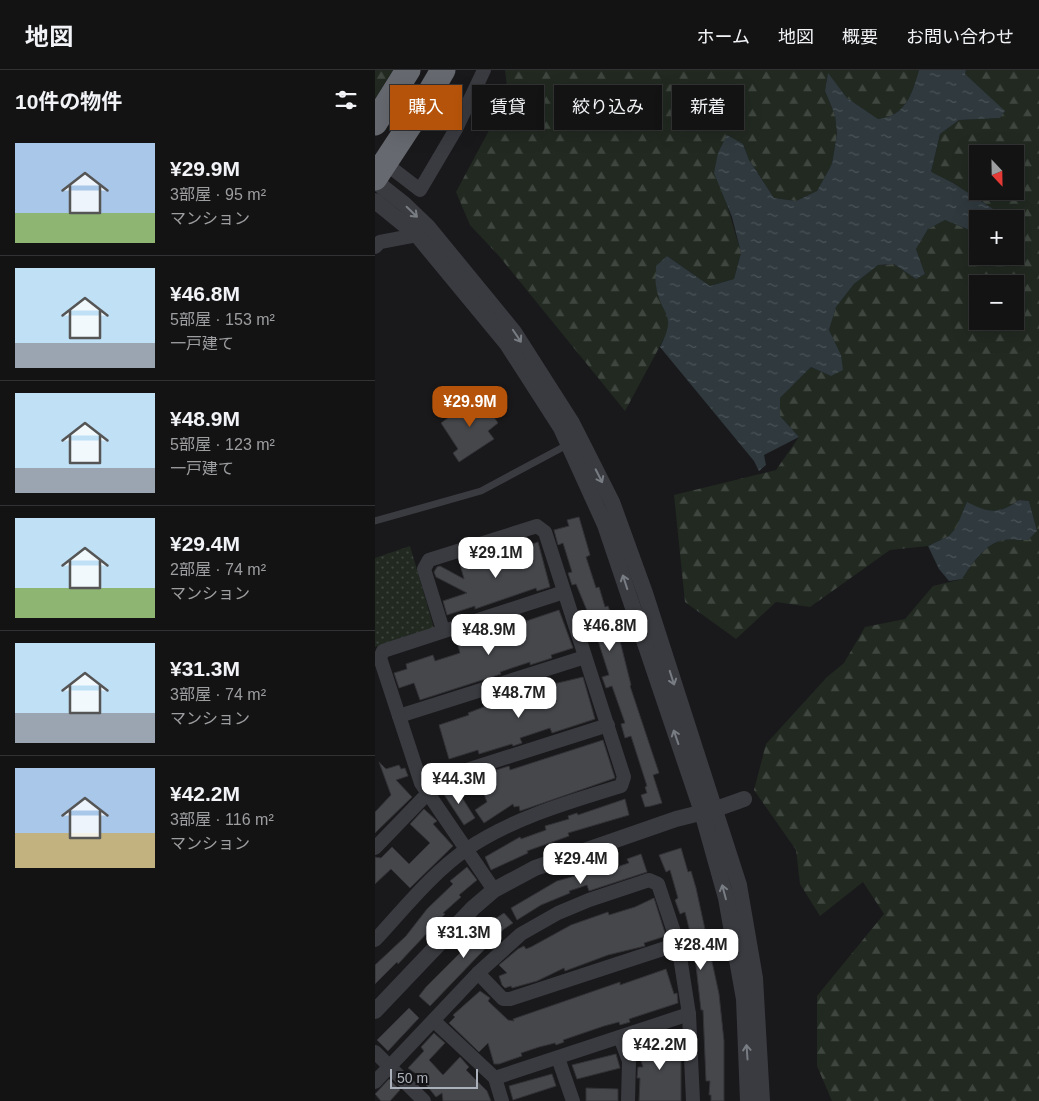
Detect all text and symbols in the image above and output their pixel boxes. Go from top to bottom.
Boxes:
text: 地図 [25,23,73,50]
text: ホーム [697,27,750,47]
text: 地図 [778,27,814,47]
text: 概要 [842,27,878,47]
text: お問い合わせ [906,27,1014,47]
chip: 購入 [390,85,462,130]
chip: 賃貸 [472,85,544,130]
chip: 絞り込み [554,85,662,130]
chip: 新着 [672,85,744,130]
icon: filters [332,86,360,114]
text: 10件の物件 [15,90,122,113]
north arrow [969,145,1024,200]
map controls [969,145,1024,330]
text: ¥29.9M [170,157,240,180]
icon: home [55,163,115,223]
text: 3部屋 · 95 m² [170,186,266,203]
one-way arrow [406,206,419,218]
text: マンション [170,210,250,227]
button: + [969,210,1024,265]
button: − [969,275,1024,330]
text: ¥46.8M [170,282,240,305]
icon: home [55,288,115,348]
text: 5部屋 · 153 m² [170,311,275,328]
one-way arrow [512,329,522,343]
text: 一戸建て [170,335,234,352]
pin: ¥29.9M [429,386,511,428]
text: ¥29.9M [443,393,497,410]
text: ¥48.9M [170,407,240,430]
icon: home [55,413,115,473]
text: 5部屋 · 123 m² [170,436,275,453]
text: 一戸建て [170,460,234,477]
one-way arrow [594,469,604,484]
text: ¥29.4M [170,532,240,555]
pin: ¥29.1M [455,536,537,579]
icon: home [55,538,115,598]
text: ¥29.1M [469,544,523,561]
text: 2部屋 · 74 m² [170,561,266,578]
one-way arrow [620,575,629,591]
text: マンション [170,585,250,602]
pin: ¥46.8M [569,610,651,652]
pin: ¥48.9M [448,614,530,656]
text: ¥46.8M [583,617,637,634]
text: ¥48.9M [462,621,516,638]
text: ¥31.3M [170,657,240,680]
icon: home [55,663,115,723]
one-way arrow [668,670,678,686]
pin: ¥48.7M [478,676,560,719]
text: ¥48.7M [492,684,546,701]
text: 3部屋 · 74 m² [170,686,266,703]
text: マンション [170,710,250,727]
one-way arrow [671,729,680,745]
pin: ¥44.3M [418,762,500,805]
text: ¥44.3M [432,770,486,787]
text: ¥42.2M [170,782,240,805]
icon: home [55,788,115,848]
text: 3部屋 · 116 m² [170,811,274,828]
text: マンション [170,835,250,852]
pin: ¥29.4M [540,842,622,885]
text: ¥29.4M [554,850,608,867]
one-way arrow [719,884,729,900]
pin: ¥31.3M [423,916,505,959]
text: ¥31.3M [437,924,491,941]
pin: ¥28.4M [660,928,742,971]
text: ¥28.4M [674,936,728,953]
pin: ¥42.2M [619,1028,701,1071]
text: ¥42.2M [633,1036,687,1053]
one-way arrow [743,1045,752,1061]
scale bar [390,1066,477,1089]
text: 50 m [397,1070,428,1086]

